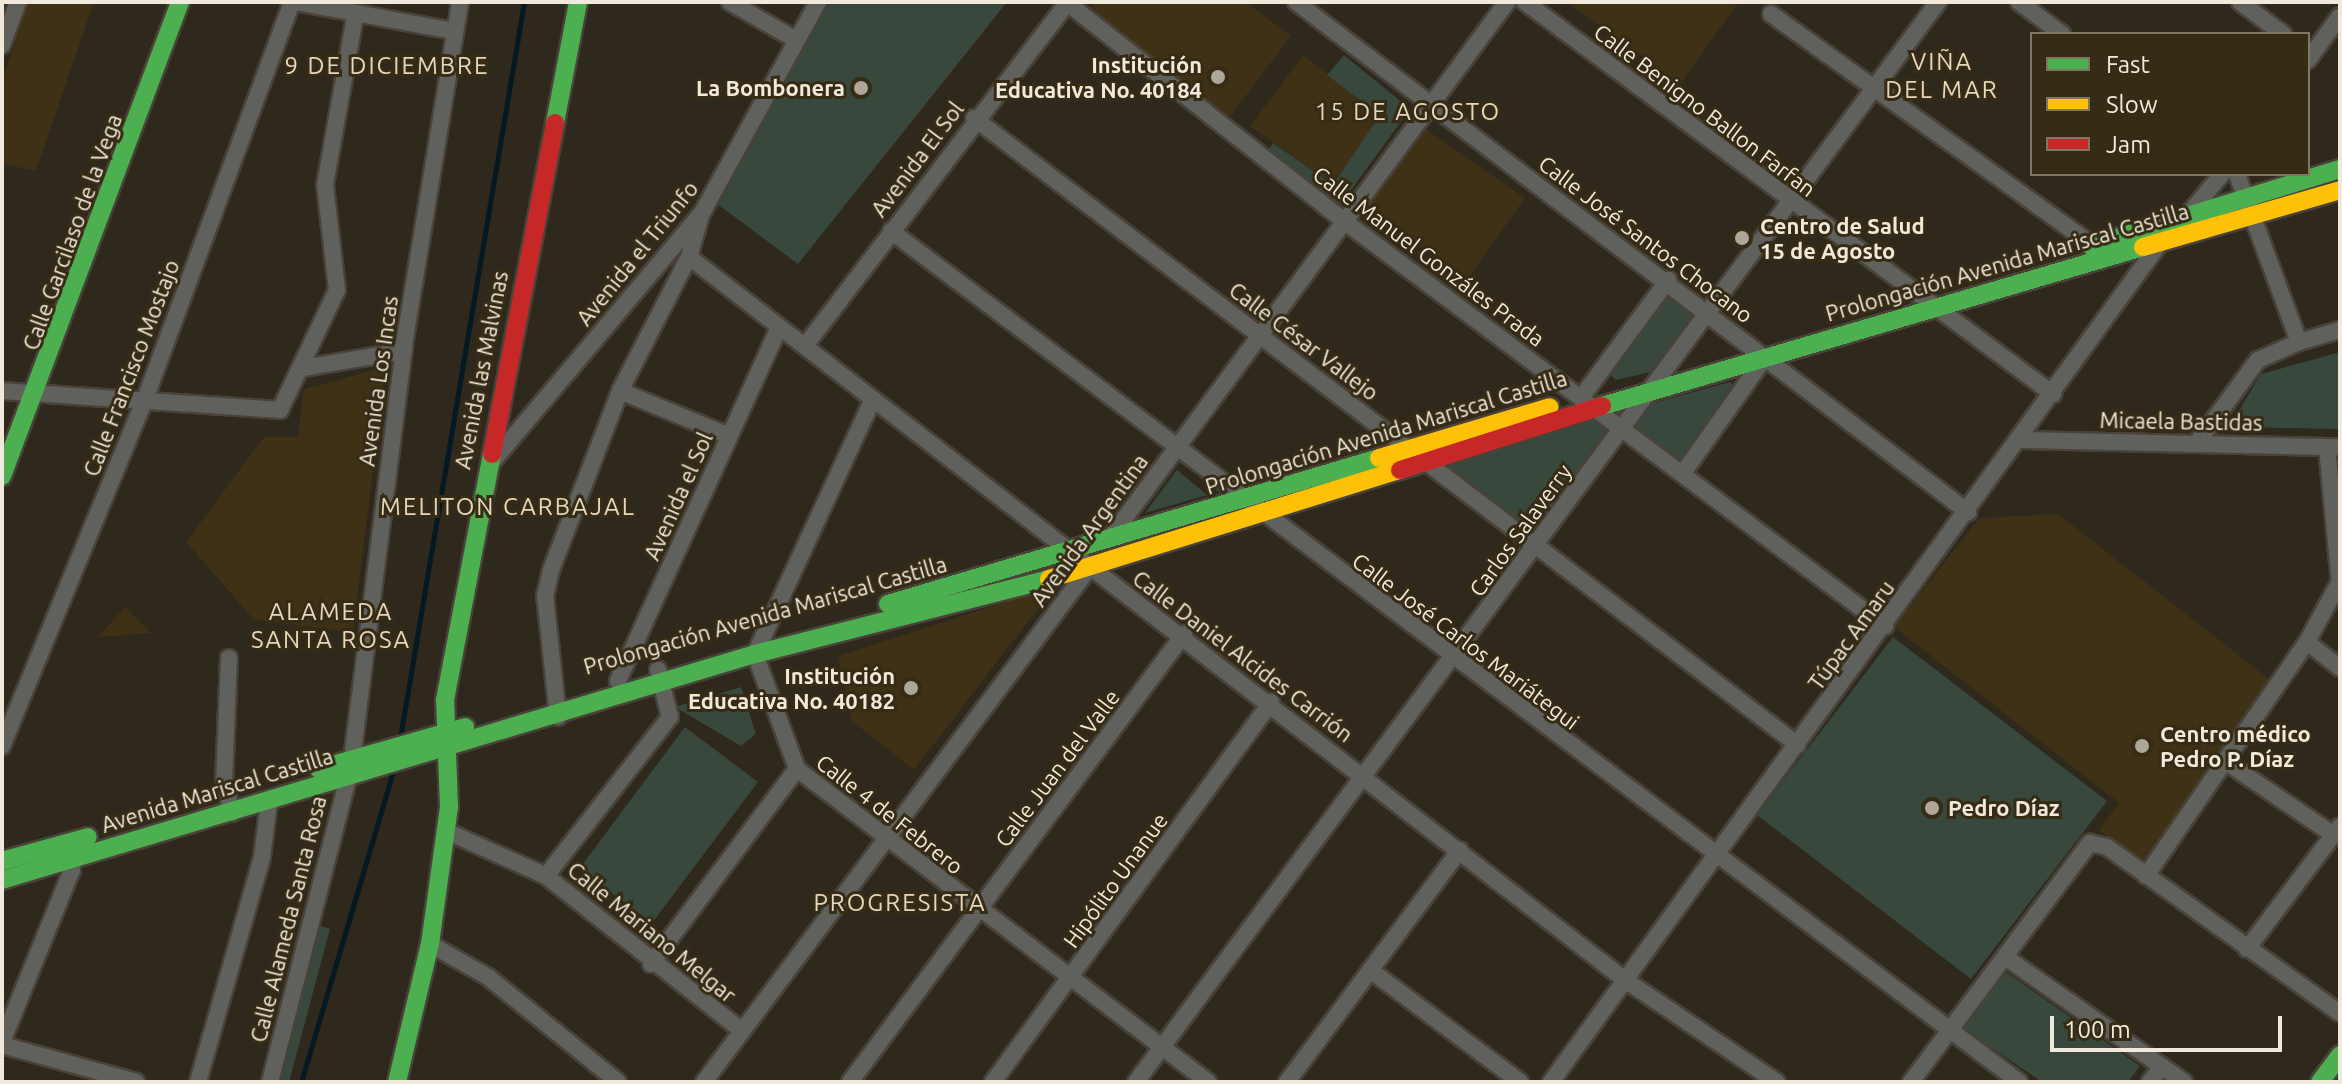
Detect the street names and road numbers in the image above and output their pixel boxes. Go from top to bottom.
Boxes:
street label: Calle Benigno Ballon Farfan [1589,18,1821,202]
street label: Avenida El Sol [865,96,969,222]
street label: Calle Garcilaso de la Vega [17,110,127,354]
street label: Calle José Santos Chocano [1534,150,1758,328]
street label: Calle Manuel Gonzáles Prada [1308,160,1550,352]
street label: Avenida el Triunfo [571,175,703,331]
street label: Prolongación Avenida Mariscal Castilla [1822,197,2192,327]
street label: Calle Francisco Mostajo [78,256,184,480]
street label: Avenida las Malvinas [449,269,513,471]
street label: Calle César Vallejo [1224,276,1384,406]
street label: Avenida Los Incas [353,294,403,468]
street label: Prolongación Avenida Mariscal Castilla [1202,364,1570,500]
street label: Micaela Bastidas [2099,406,2263,436]
street label: Avenida el Sol [638,428,718,564]
street label: Avenida Argentina [1025,449,1153,611]
street label: Carlos Salaverry [1463,459,1577,601]
street label: Calle José Carlos Mariátegui [1347,547,1585,735]
street label: Prolongación Avenida Mariscal Castilla [580,550,950,680]
street label: Calle Daniel Alcides Carrión [1128,565,1358,747]
street label: Túpac Amaru [1802,575,1900,695]
street label: Calle Juan del Valle [989,684,1125,852]
street label: Avenida Mariscal Castilla [98,742,336,838]
street label: Calle 4 de Febrero [811,748,969,880]
street label: Calle Alameda Santa Rosa [245,793,331,1045]
street label: Hipólito Unanue [1057,807,1173,953]
street label: Calle Mariano Melgar [563,856,741,1008]

